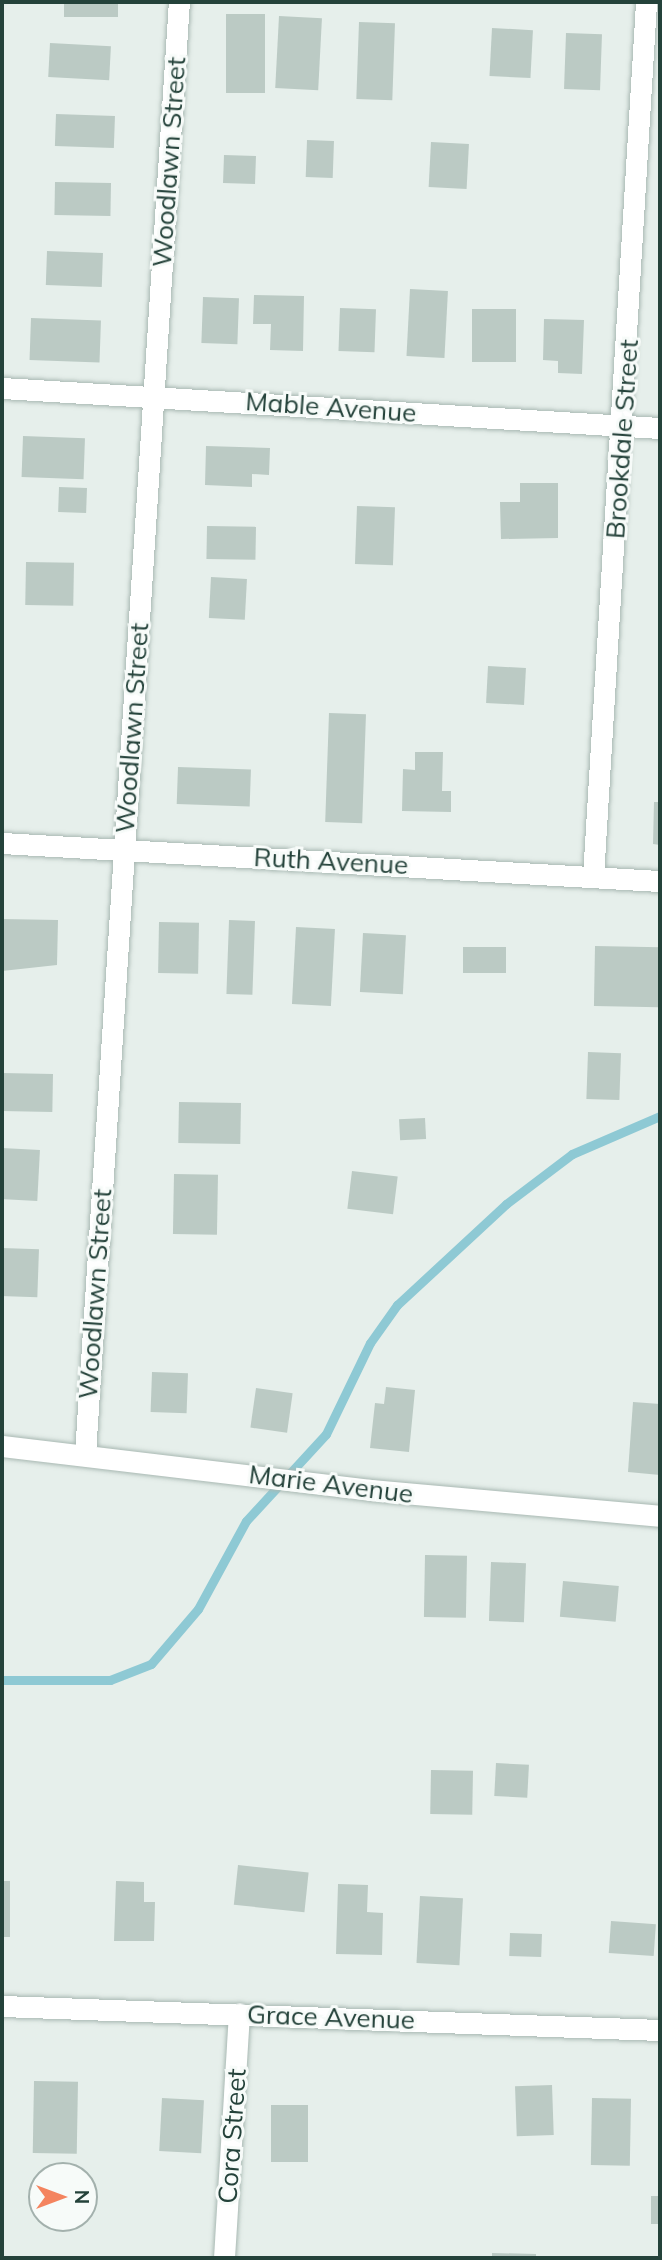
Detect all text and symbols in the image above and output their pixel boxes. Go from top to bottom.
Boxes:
street label: Woodlawn Street [146,56,192,268]
street label: Brookdale Street [599,338,645,540]
street label: Mable Avenue [245,385,417,429]
street label: Woodlawn Street [109,622,155,834]
street label: Ruth Avenue [253,841,409,881]
street label: Woodlawn Street [72,1188,118,1400]
street label: Marie Avenue [247,1458,415,1510]
street label: Grace Avenue [246,1998,416,2036]
street label: Cora Street [212,2067,252,2205]
north arrow [28,2162,98,2232]
text: N [70,2190,94,2204]

